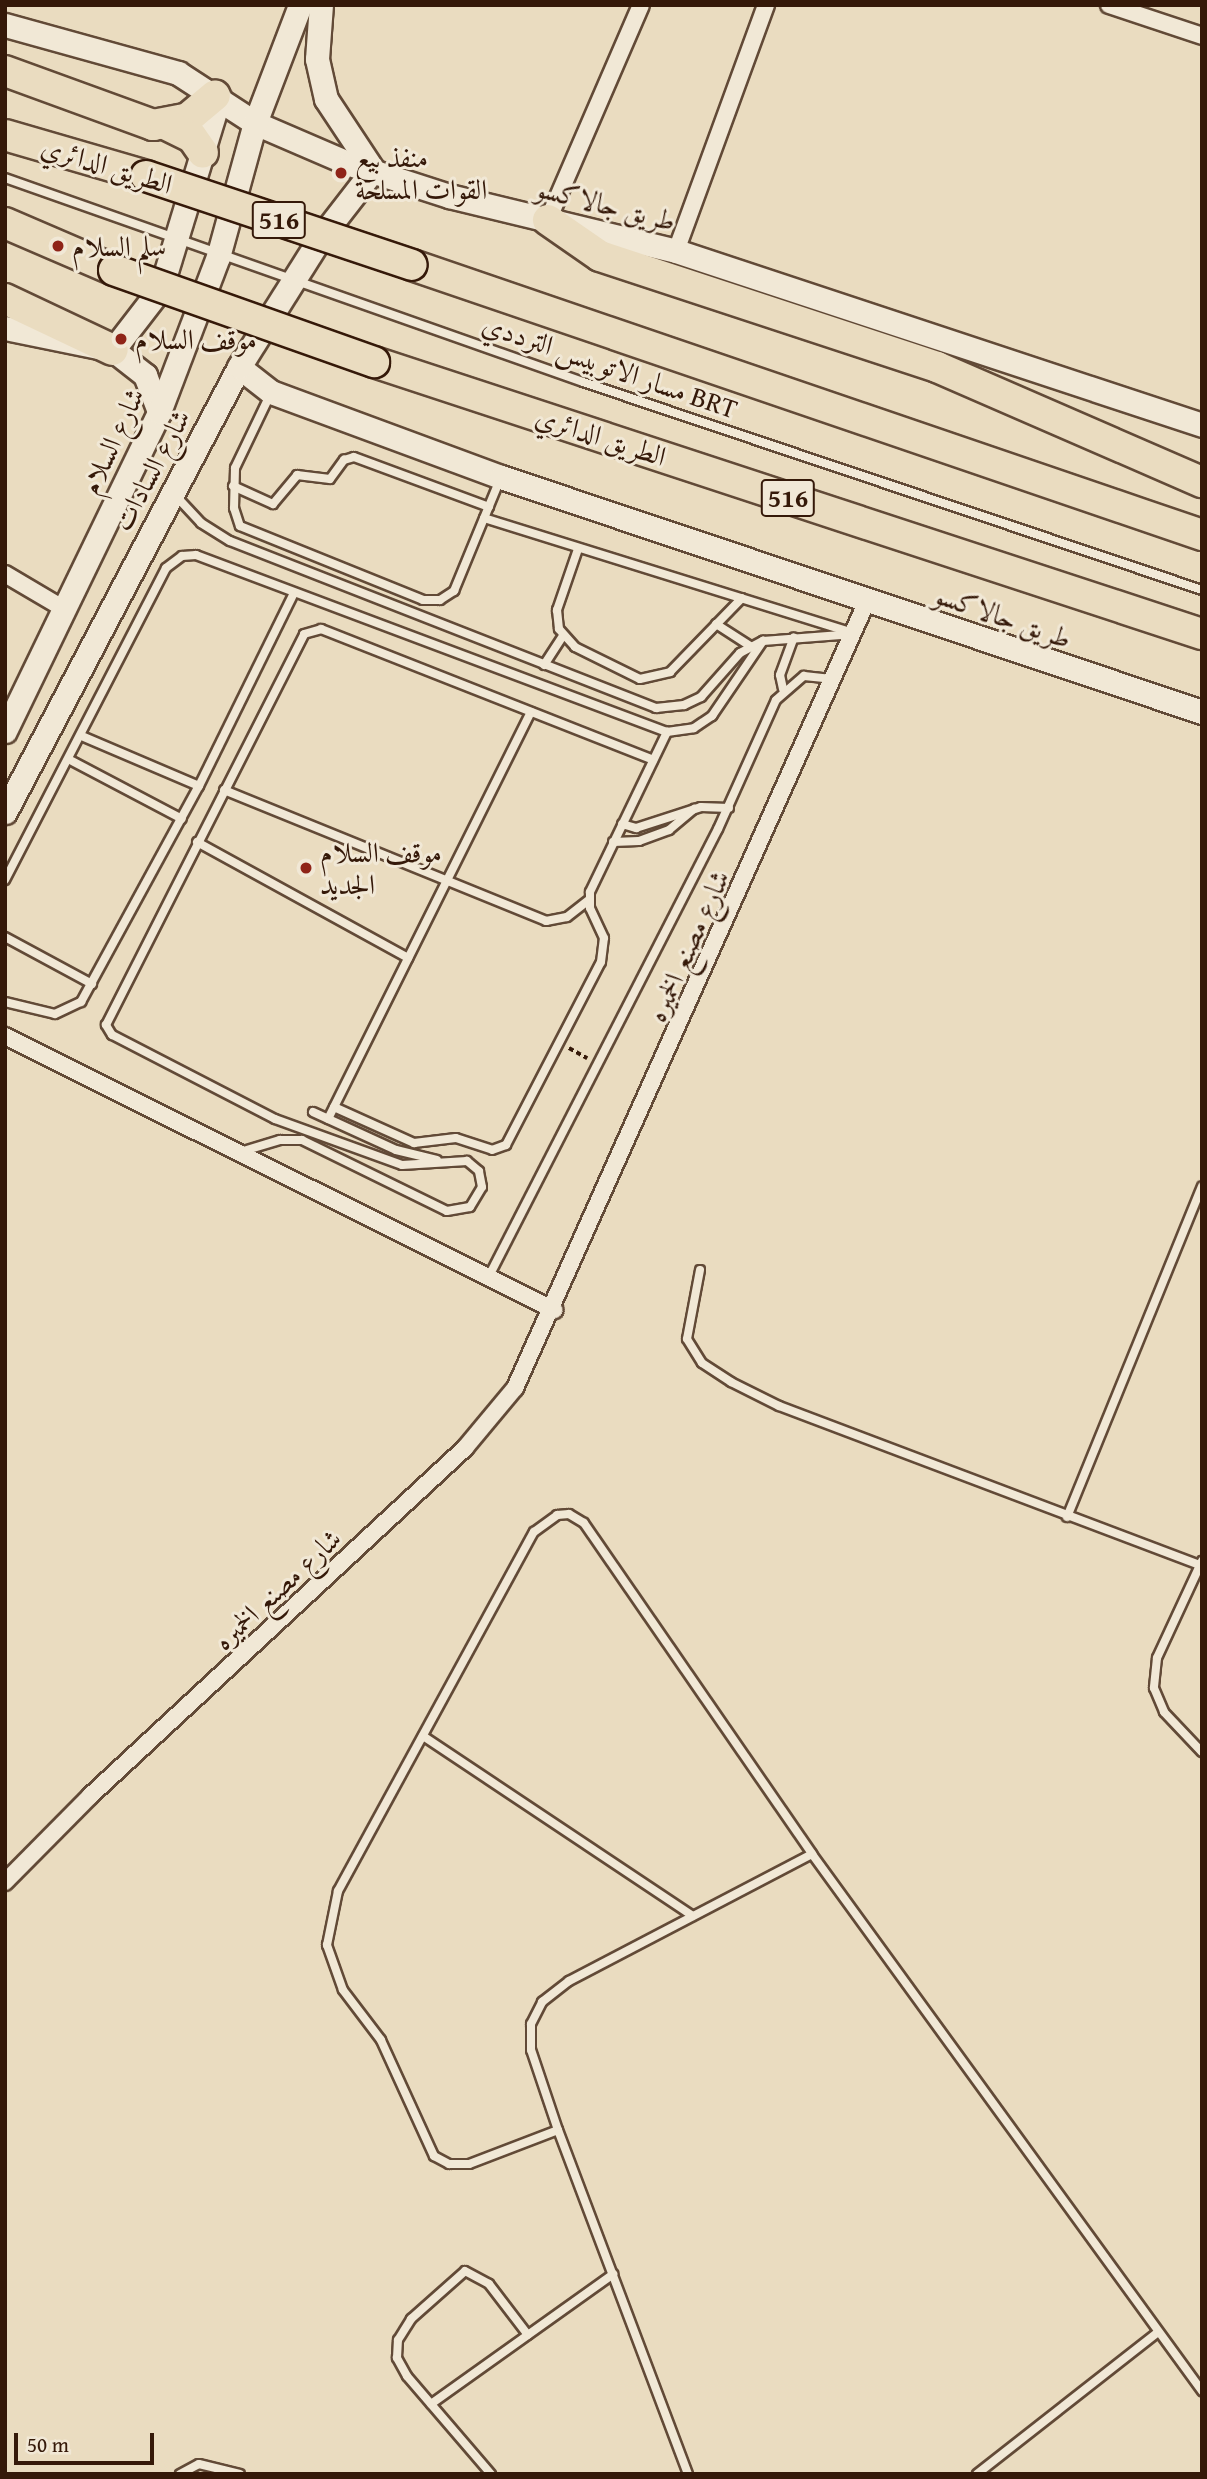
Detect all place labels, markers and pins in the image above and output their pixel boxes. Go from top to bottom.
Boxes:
place label: منفذ بيع القوات المسلحة [355,140,487,206]
marker: منفذ بيع القوات المسلحة [333,165,349,181]
place label: سلم السلام [72,229,166,263]
marker: سلم السلام [50,238,66,254]
place label: موقف السلام [135,322,257,356]
marker: موقف السلام [113,331,129,347]
place label: موقف السلام الجديد [320,835,442,901]
marker: موقف السلام الجديد [298,860,314,876]

